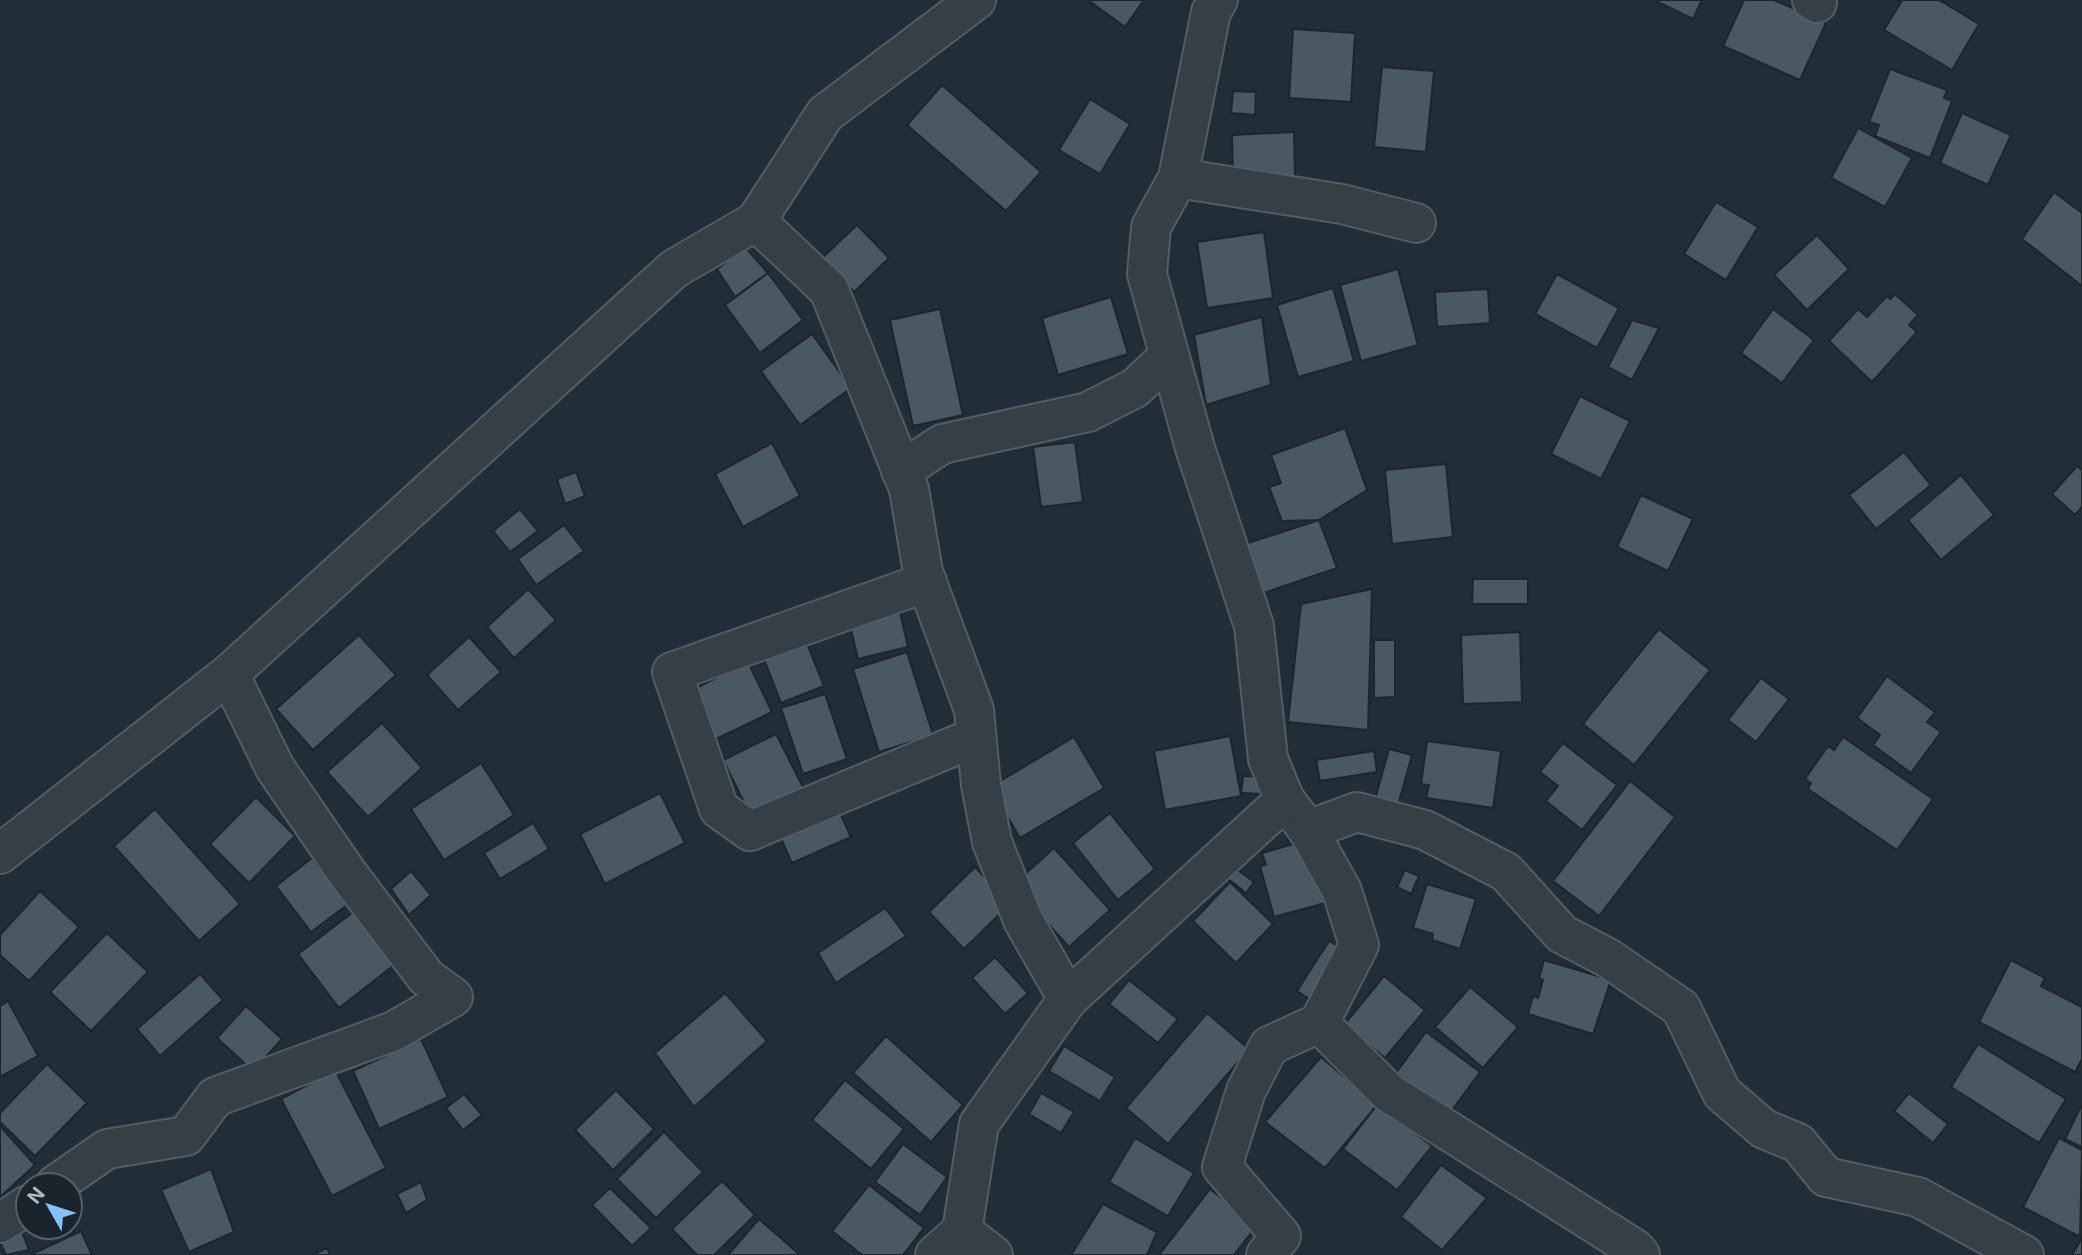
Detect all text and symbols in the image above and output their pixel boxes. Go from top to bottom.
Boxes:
north arrow [14,1171,84,1241]
text: N [23,1183,50,1208]

